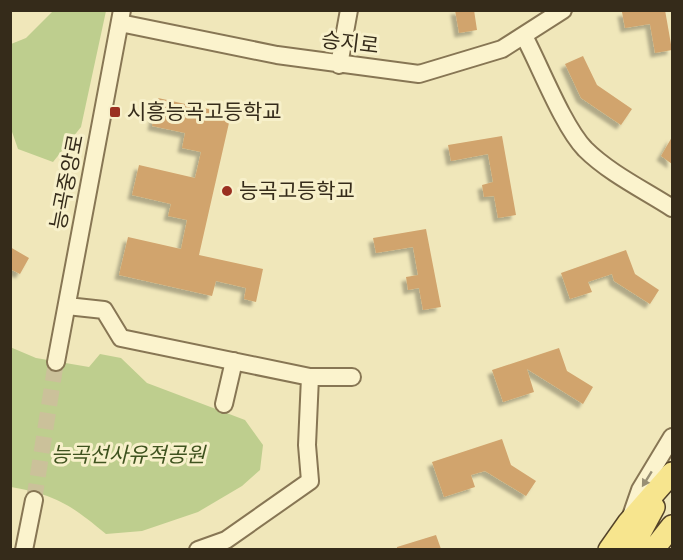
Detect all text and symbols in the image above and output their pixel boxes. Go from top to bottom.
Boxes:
street label: 승지로 [320,25,381,59]
place label: 시흥능곡고등학교 [127,97,282,125]
marker: 시흥능곡고등학교 [108,105,122,119]
street label: 능곡중앙로 [43,132,89,232]
place label: 능곡고등학교 [239,176,355,204]
marker: 능곡고등학교 [220,184,234,198]
park label: 능곡선사유적공원 [51,440,207,468]
one-way arrow [642,471,653,487]

